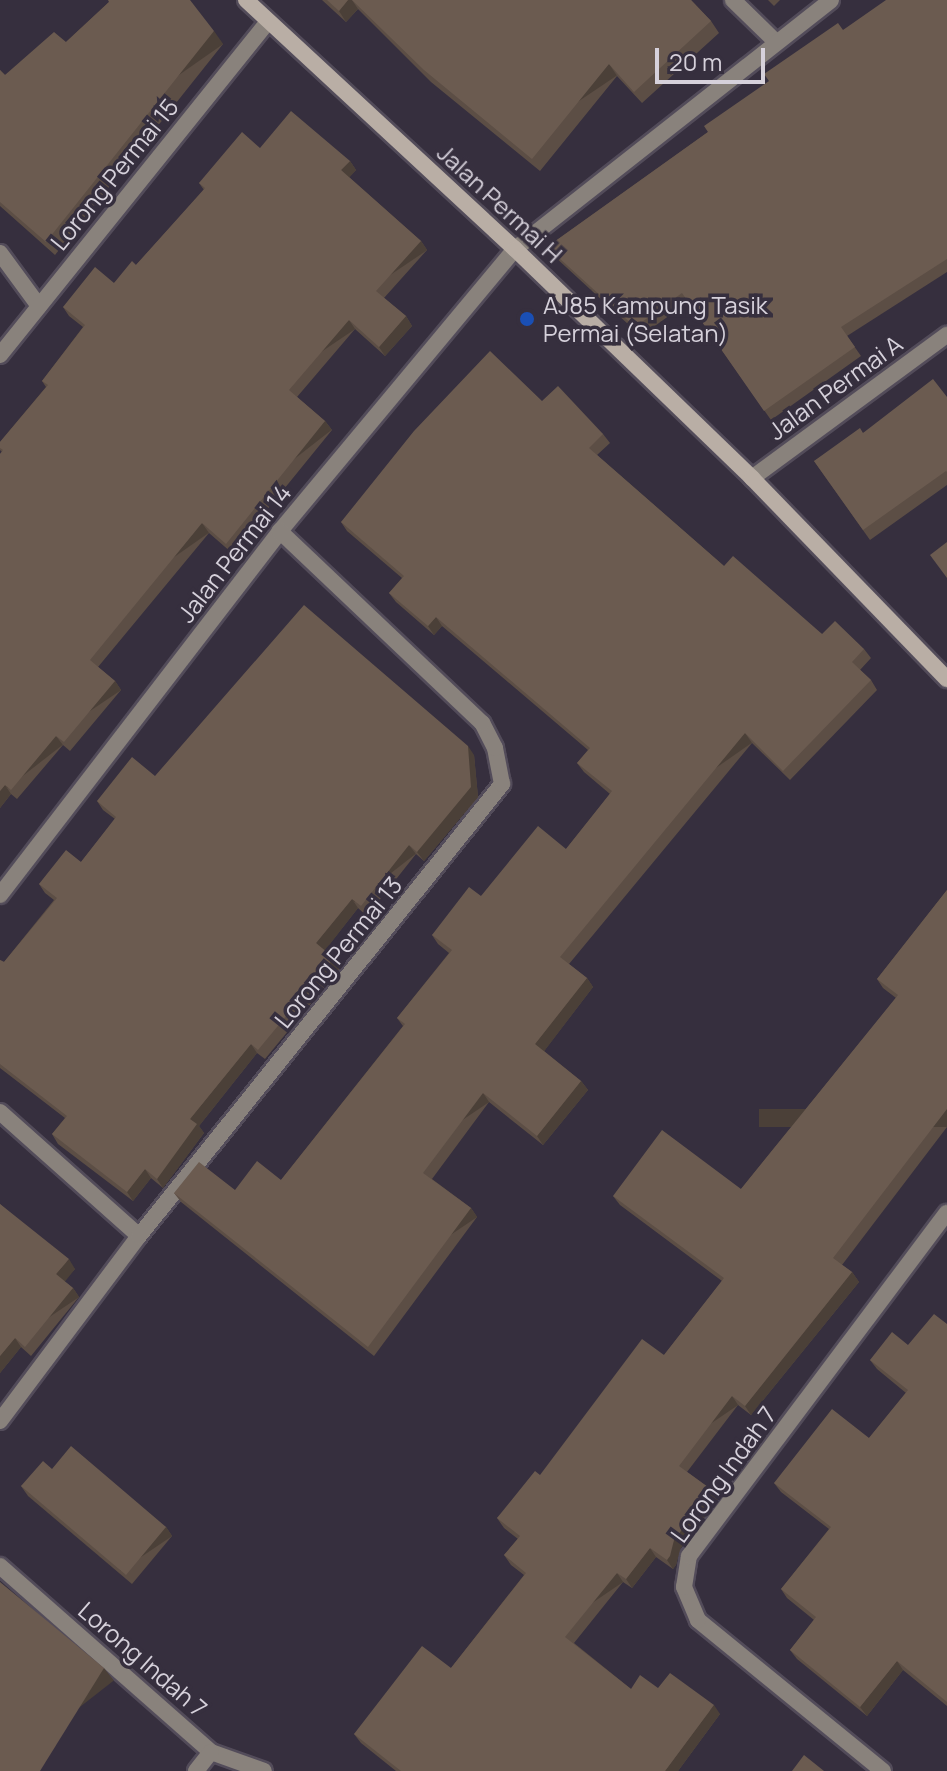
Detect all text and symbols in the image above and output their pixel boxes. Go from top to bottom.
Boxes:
scale bar [659,32,769,82]
text: 20 m [669,45,722,78]
street label: Lorong Permai 15 [44,92,184,256]
street label: Jalan Permai H [432,138,568,268]
place label: AJ85 Kampung Tasik Permai (Selatan) [543,291,768,347]
marker: AJ85 Kampung Tasik Permai (Selatan) [518,310,536,328]
street label: Jalan Permai A [762,329,908,445]
street label: Jalan Permai 14 [171,478,297,628]
street label: Lorong Permai 13 [268,871,408,1033]
street label: Lorong Indah 7 [664,1401,782,1547]
street label: Lorong Indah 7 [73,1595,213,1723]

